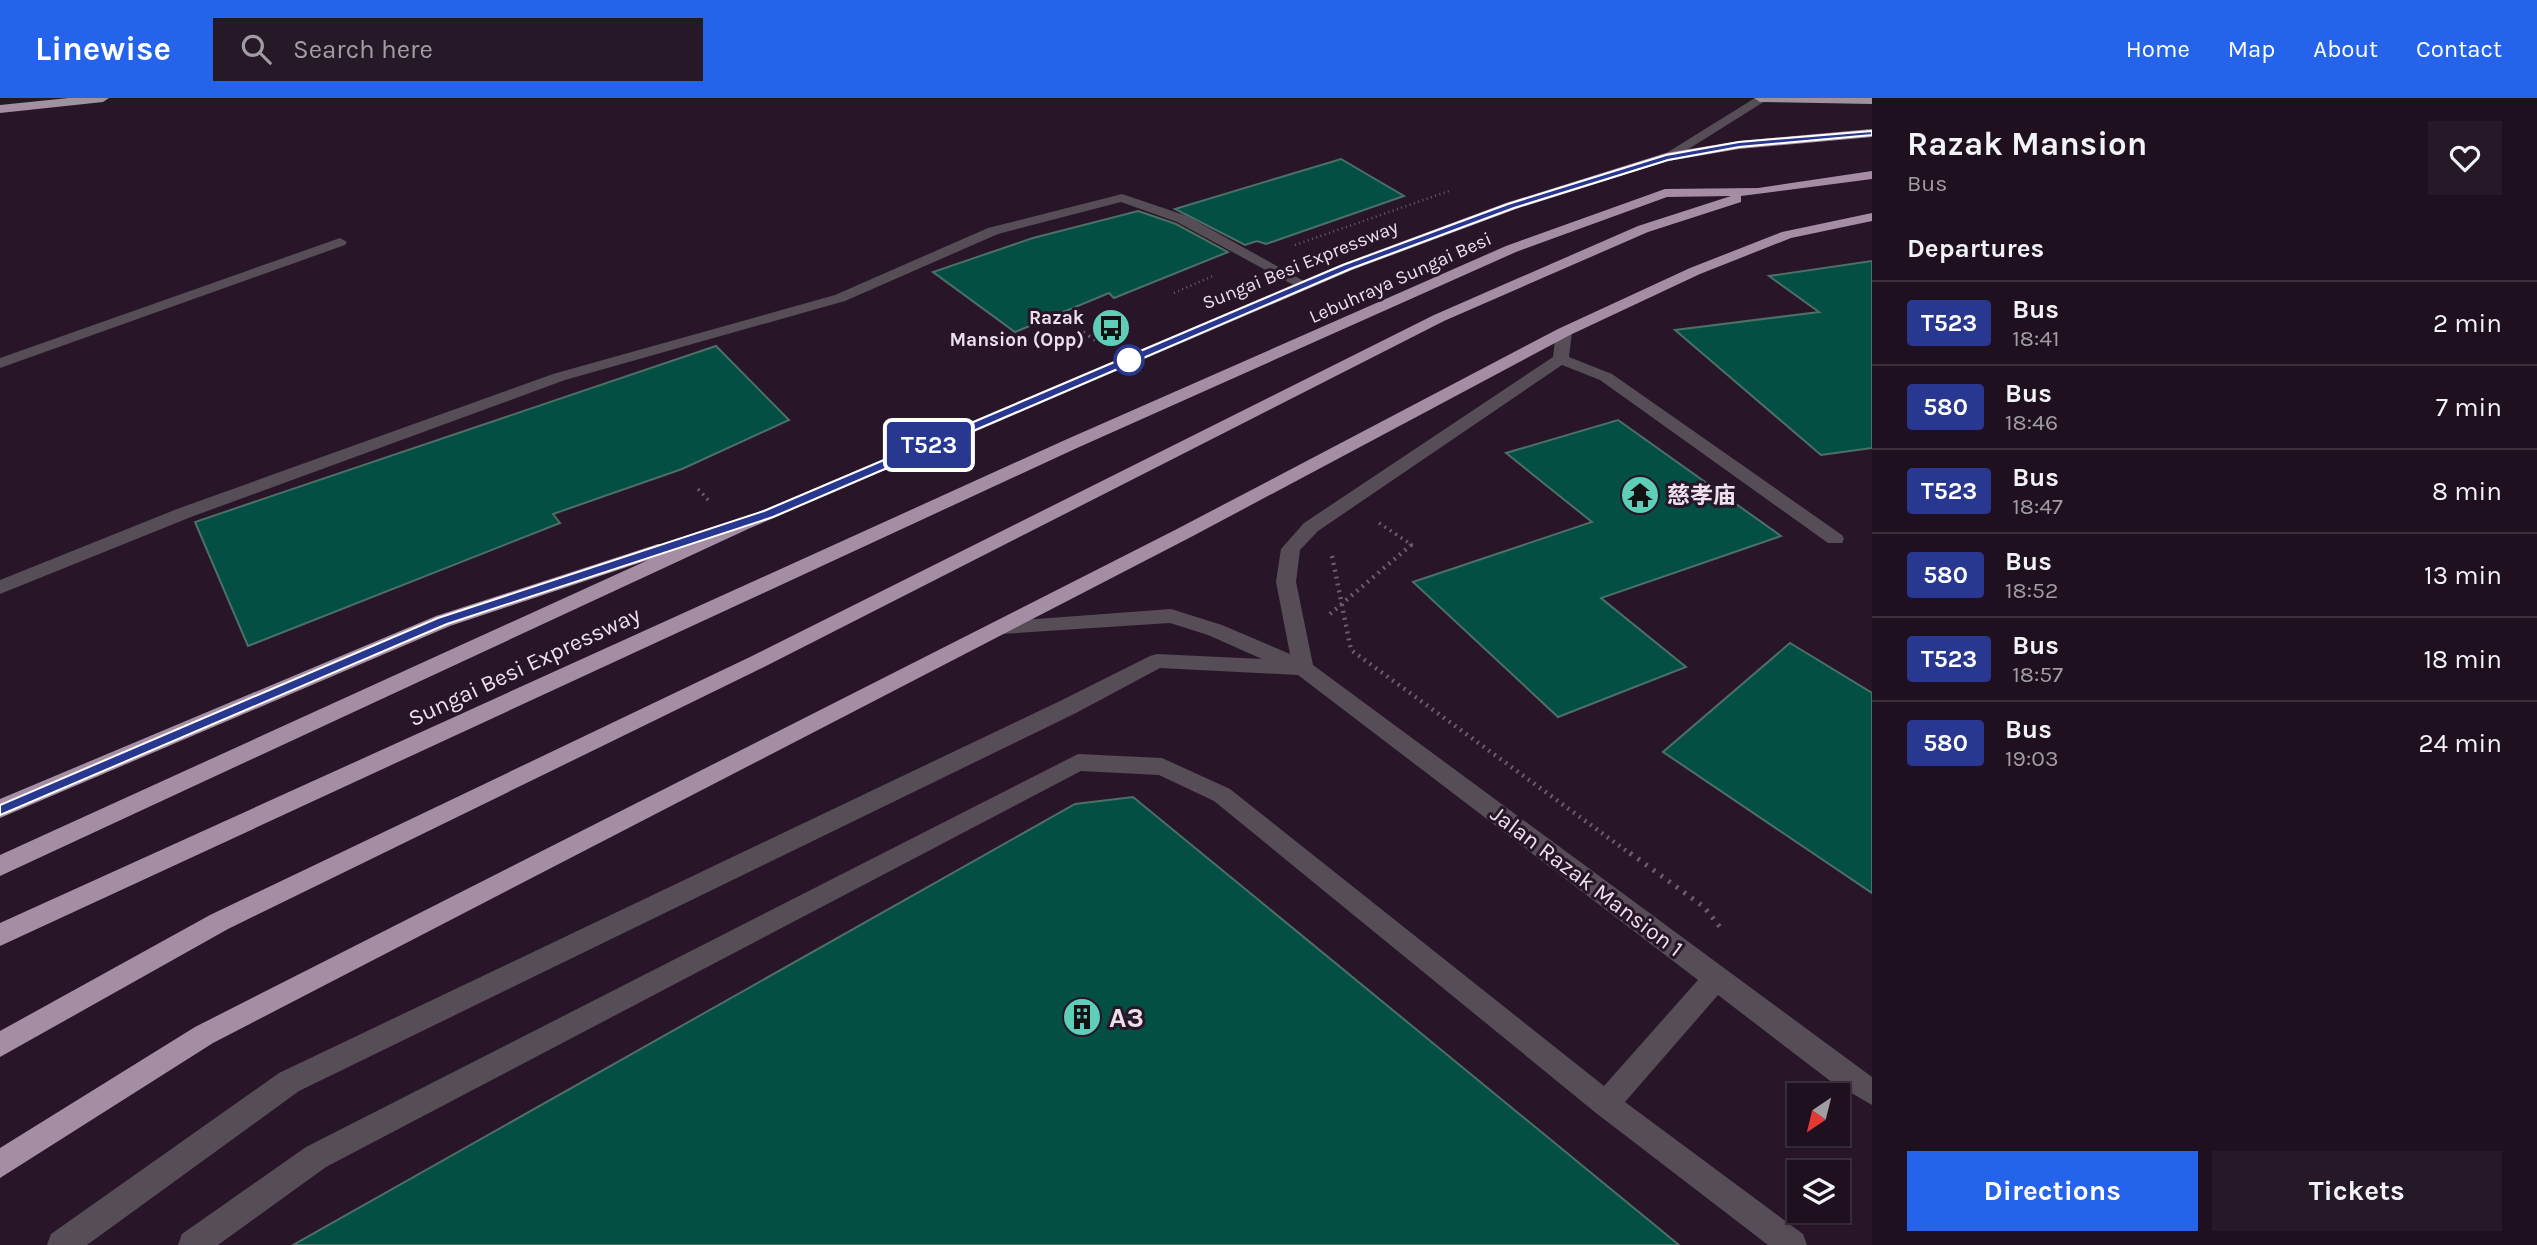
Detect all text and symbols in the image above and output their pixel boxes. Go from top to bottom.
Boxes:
search box [213,18,703,81]
text: Linewise [35,30,171,68]
icon: search [237,30,275,68]
text: Search here [293,34,433,65]
text: Home [2126,35,2190,63]
text: Map [2228,35,2275,63]
text: About [2313,35,2378,63]
text: Contact [2416,35,2502,63]
button: heart [2428,121,2502,195]
text: Razak Mansion [1907,125,2147,163]
text: Bus [1907,170,1947,197]
street label: Sungai Besi Expressway [1199,216,1401,314]
street label: Lebuhraya Sungai Besi [1306,228,1495,328]
text: Departures [1907,233,2044,264]
text: Bus [2012,294,2059,325]
place label: Razak Mansion (Opp) [949,307,1084,351]
bus stop icon: Razak Mansion (Opp) [1090,307,1132,349]
text: 2 min [2433,308,2502,339]
text: T523 [1921,309,1977,337]
text: 18:41 [2012,325,2060,352]
unlabelled marker [1114,345,1144,375]
text: Bus [2005,378,2052,409]
text: 7 min [2436,392,2502,423]
text: 580 [1923,393,1968,421]
text: 18:46 [2005,409,2058,436]
line badge: T523 [880,422,978,468]
text: T523 [901,431,957,459]
text: Bus [2012,462,2059,493]
temple icon: 慈孝庙 [1619,474,1661,516]
text: 8 min [2432,476,2502,507]
text: T523 [1921,477,1977,505]
place label: 慈孝庙 [1667,482,1736,509]
text: 18:47 [2012,493,2063,520]
text: Bus [2005,546,2052,577]
text: 13 min [2424,560,2502,591]
text: 580 [1923,561,1968,589]
text: 18:52 [2005,577,2058,604]
street label: Sungai Besi Expressway [404,601,645,732]
text: Bus [2012,630,2059,661]
text: 18 min [2423,644,2502,675]
text: T523 [1921,645,1977,673]
text: 18:57 [2012,661,2063,688]
text: Bus [2005,714,2052,745]
text: 24 min [2418,728,2502,759]
text: 580 [1923,729,1968,757]
text: 19:03 [2005,745,2058,772]
street label: Jalan Razak Mansion 1 [1485,800,1688,962]
building icon: A3 [1061,996,1103,1038]
place label: A3 [1109,1001,1144,1034]
north arrow [1787,1083,1850,1146]
map controls [1787,1083,1850,1223]
button: Directions [1907,1151,2198,1231]
button: Tickets [2212,1151,2502,1231]
button: layers [1787,1160,1850,1223]

